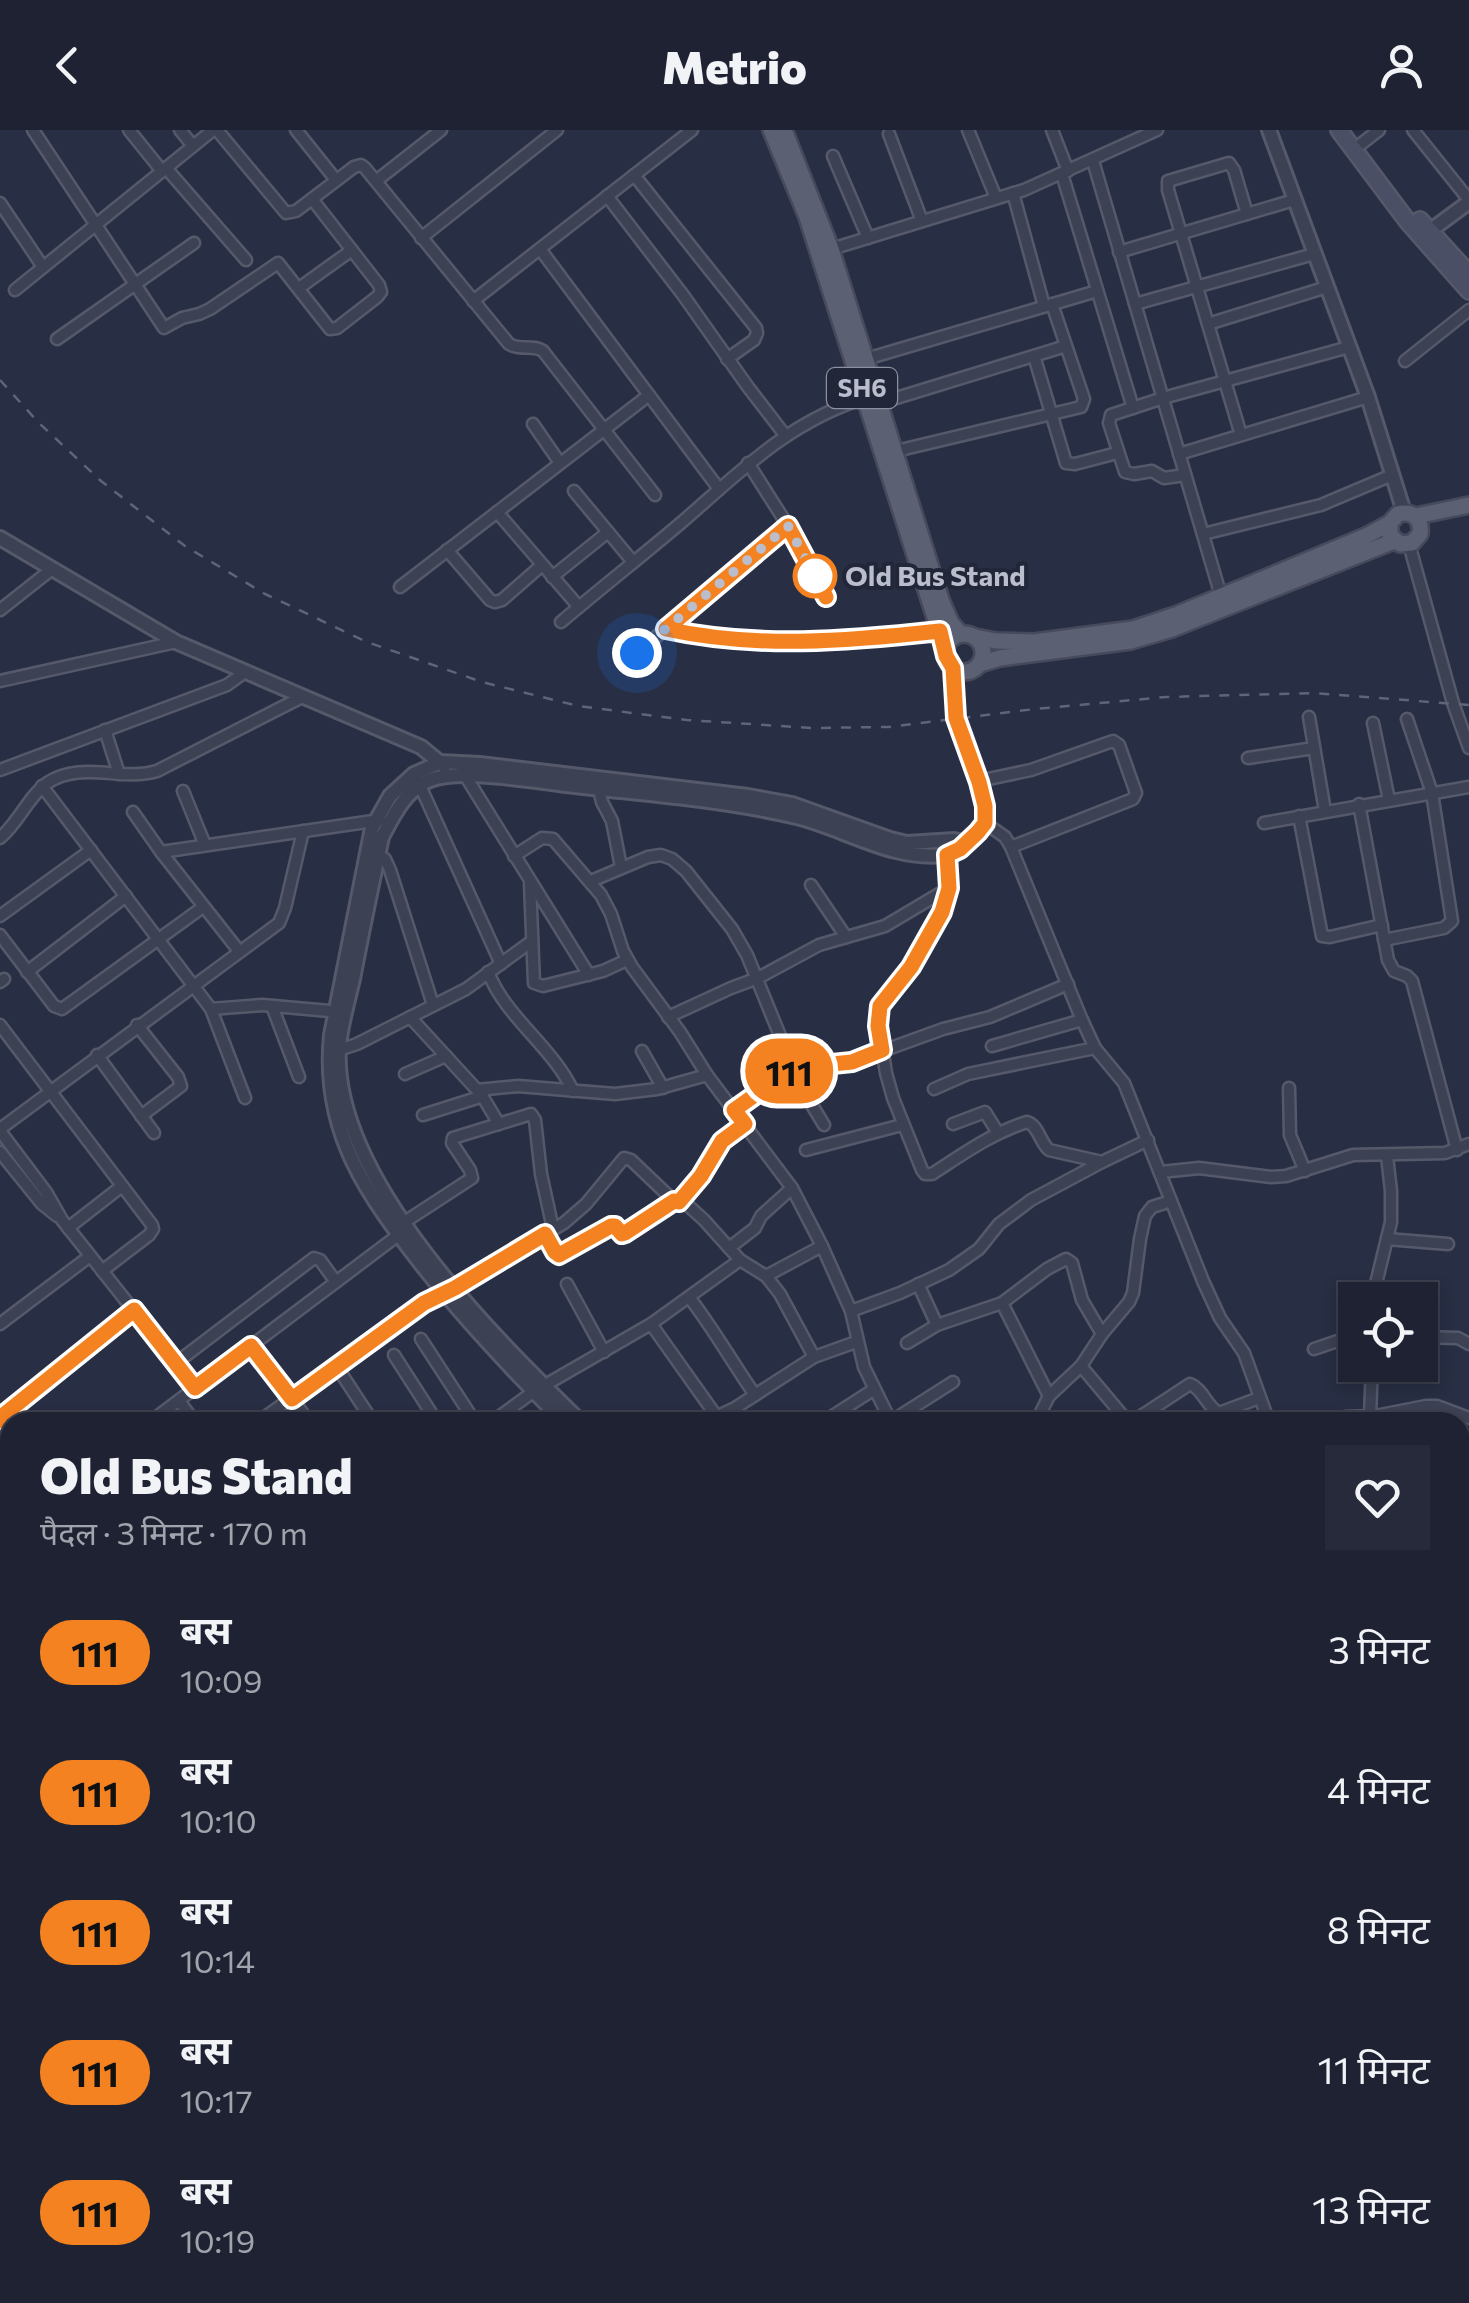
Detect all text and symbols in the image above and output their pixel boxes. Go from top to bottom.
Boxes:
icon: back [40,38,95,93]
text: Metrio [662,38,807,93]
icon: person [1374,38,1429,93]
road number: SH6 [827,368,897,408]
marker: Old Bus Stand [794,555,836,597]
place label: Old Bus Stand [845,558,1026,592]
your location [612,628,662,678]
line badge: 111 [732,1038,846,1104]
text: 111 [765,1050,813,1093]
map controls [1338,1282,1438,1382]
button: locate [1338,1282,1438,1382]
text: Old Bus Stand [40,1445,353,1504]
button: heart [1325,1445,1430,1550]
text: पैदल · 3 मिनट · 170 m [40,1512,308,1552]
text: बस [180,1605,232,1652]
text: 3 मिनट [1328,1625,1430,1672]
text: 111 [71,1631,119,1674]
text: 10:09 [180,1660,262,1700]
text: बस [180,1745,232,1792]
text: 4 मिनट [1327,1765,1430,1812]
text: 111 [71,1771,119,1814]
text: 10:10 [180,1800,257,1840]
text: बस [180,1885,232,1932]
text: 8 मिनट [1327,1905,1430,1952]
text: 111 [71,1911,119,1954]
text: 10:14 [180,1940,255,1980]
text: बस [180,2025,232,2072]
text: 11 मिनट [1317,2045,1430,2092]
text: 111 [71,2051,119,2094]
text: 10:17 [180,2080,253,2120]
text: बस [180,2165,232,2212]
text: 13 मिनट [1312,2185,1430,2232]
text: 111 [71,2191,119,2234]
text: 10:19 [180,2220,255,2260]

